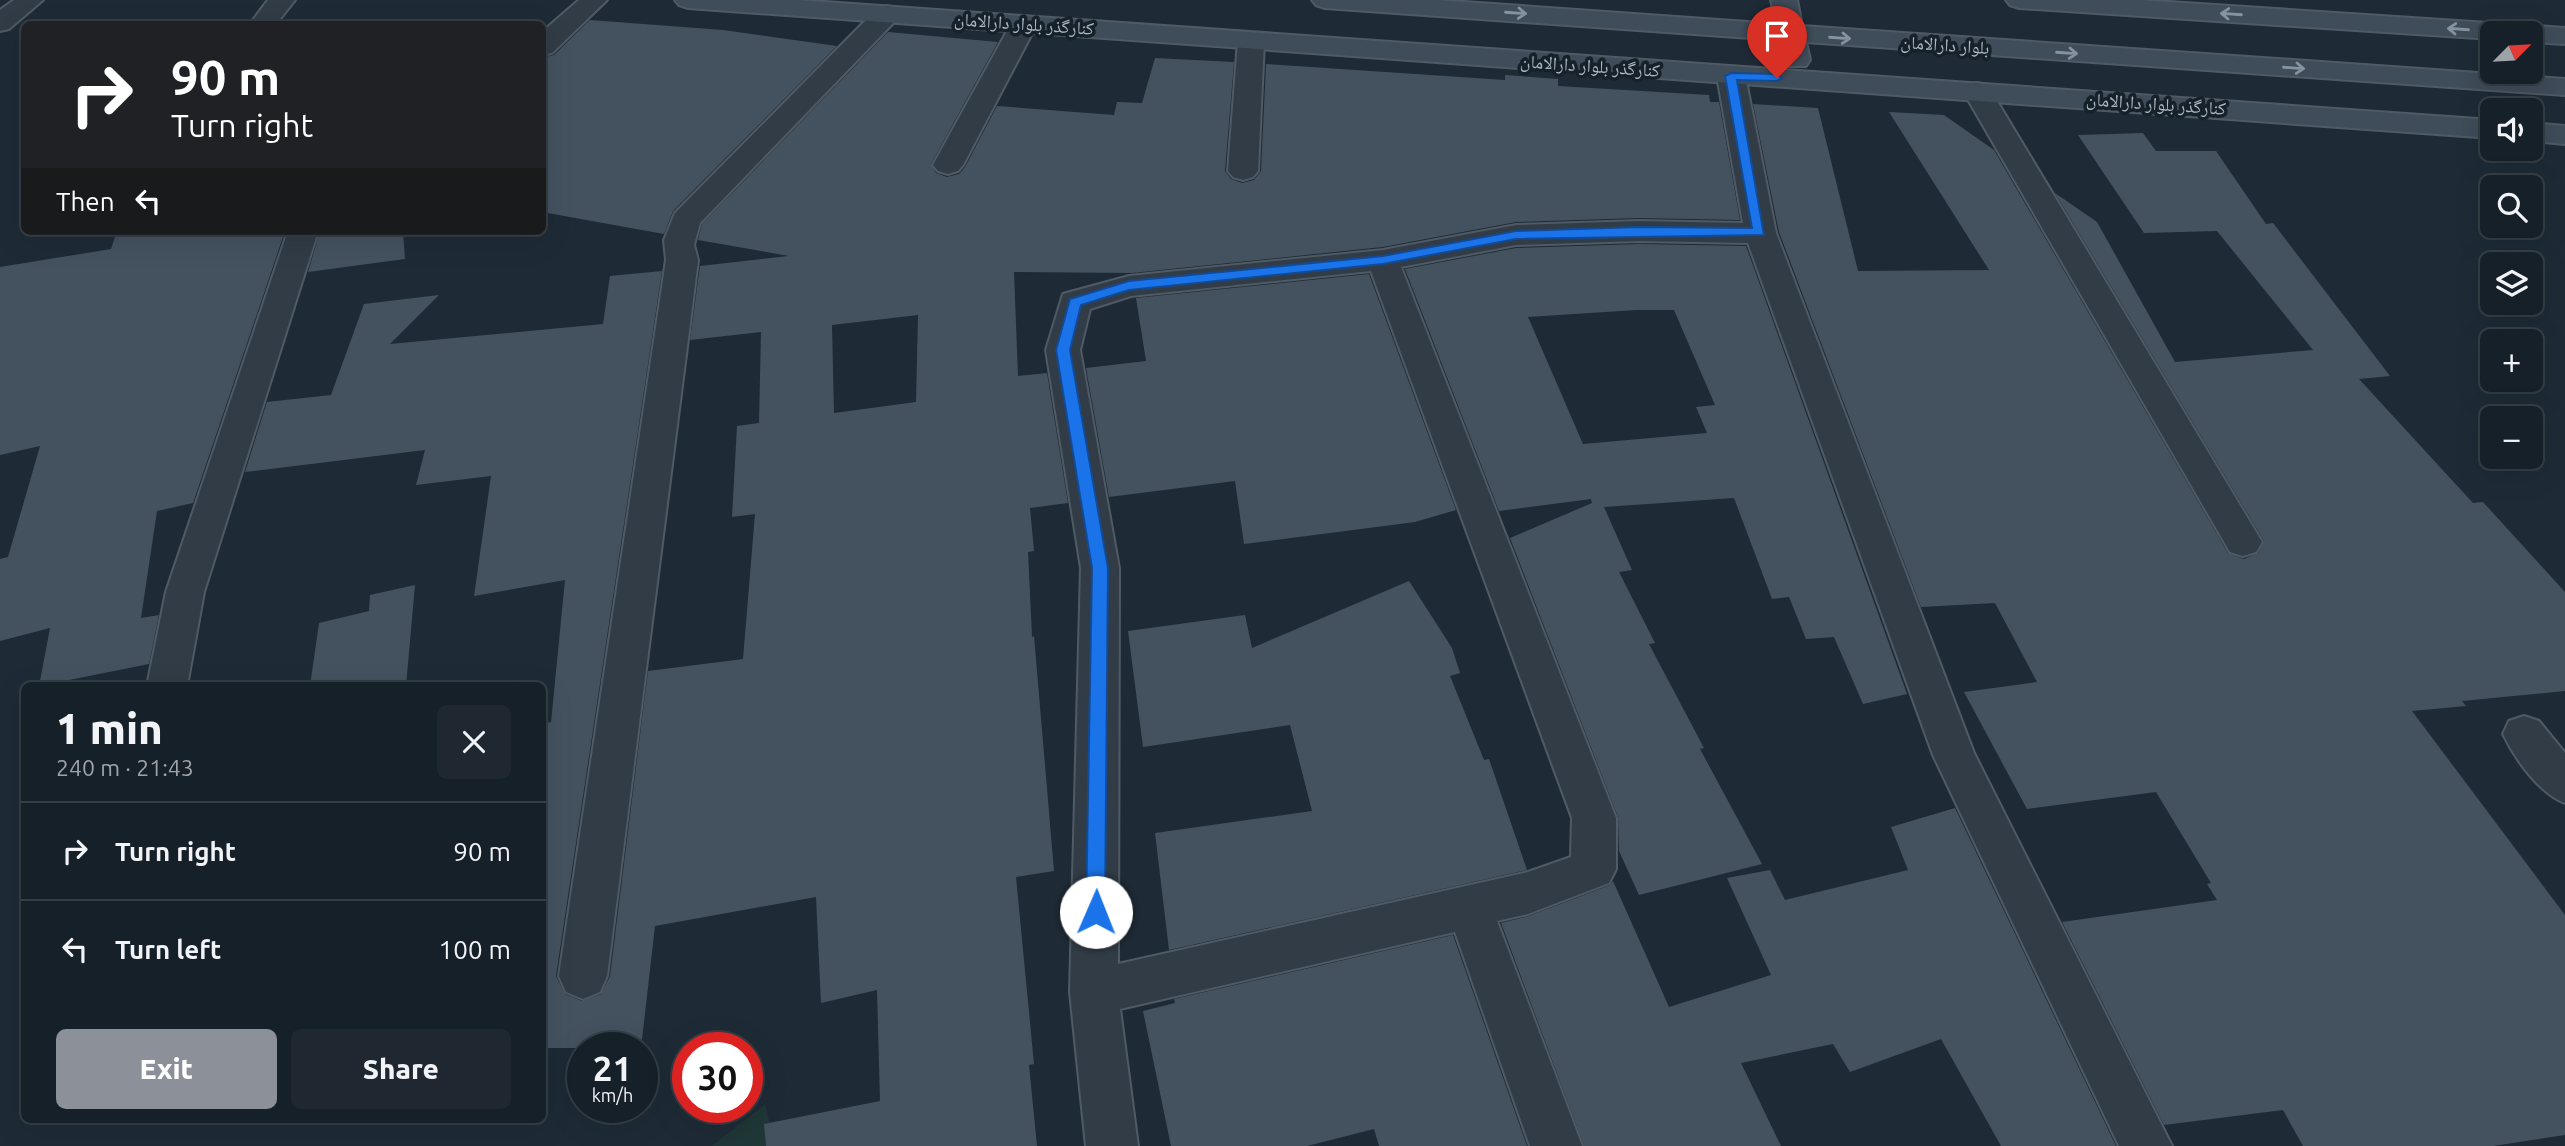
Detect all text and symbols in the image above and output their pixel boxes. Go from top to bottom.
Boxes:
pin [1747,6,1807,78]
one-way arrow [1504,7,1527,20]
one-way arrow [2220,7,2243,20]
street label: کنارگذر بلوار دارالامان [953,8,1095,40]
icon: arrive [1758,17,1796,55]
north arrow [2480,21,2543,84]
map controls [2480,21,2543,469]
one-way arrow [2447,22,2470,35]
street label: بلوار دارالامان [1900,31,1990,59]
one-way arrow [1829,32,1851,45]
one-way arrow [2056,46,2079,59]
icon: right [56,49,147,140]
text: 90 m [171,49,280,104]
street label: کنارگذر بلوار دارالامان [1519,50,1661,82]
one-way arrow [2283,62,2305,75]
street label: کنارگذر بلوار دارالامان [2085,88,2227,120]
button: sound [2480,98,2543,161]
text: Turn right [171,107,313,143]
button: search [2480,175,2543,238]
icon: left [129,182,167,220]
text: Then [56,187,115,216]
button: layers [2480,252,2543,315]
button: + [2480,329,2543,392]
button: − [2480,406,2543,469]
text: 1 min [56,705,163,752]
button: close [437,705,511,779]
text: 240 m · 21:43 [56,755,194,780]
icon: right [56,832,94,870]
text: Turn right [115,837,236,866]
text: 90 m [453,837,511,866]
position arrow [1059,875,1133,949]
icon: left [56,930,94,968]
text: Turn left [115,935,221,964]
text: 100 m [439,935,511,964]
button: Exit [56,1029,277,1109]
button: Share [291,1029,511,1109]
speed limit sign: 30 [672,1032,763,1123]
text: 21 [593,1048,632,1088]
text: km/h [592,1085,633,1105]

